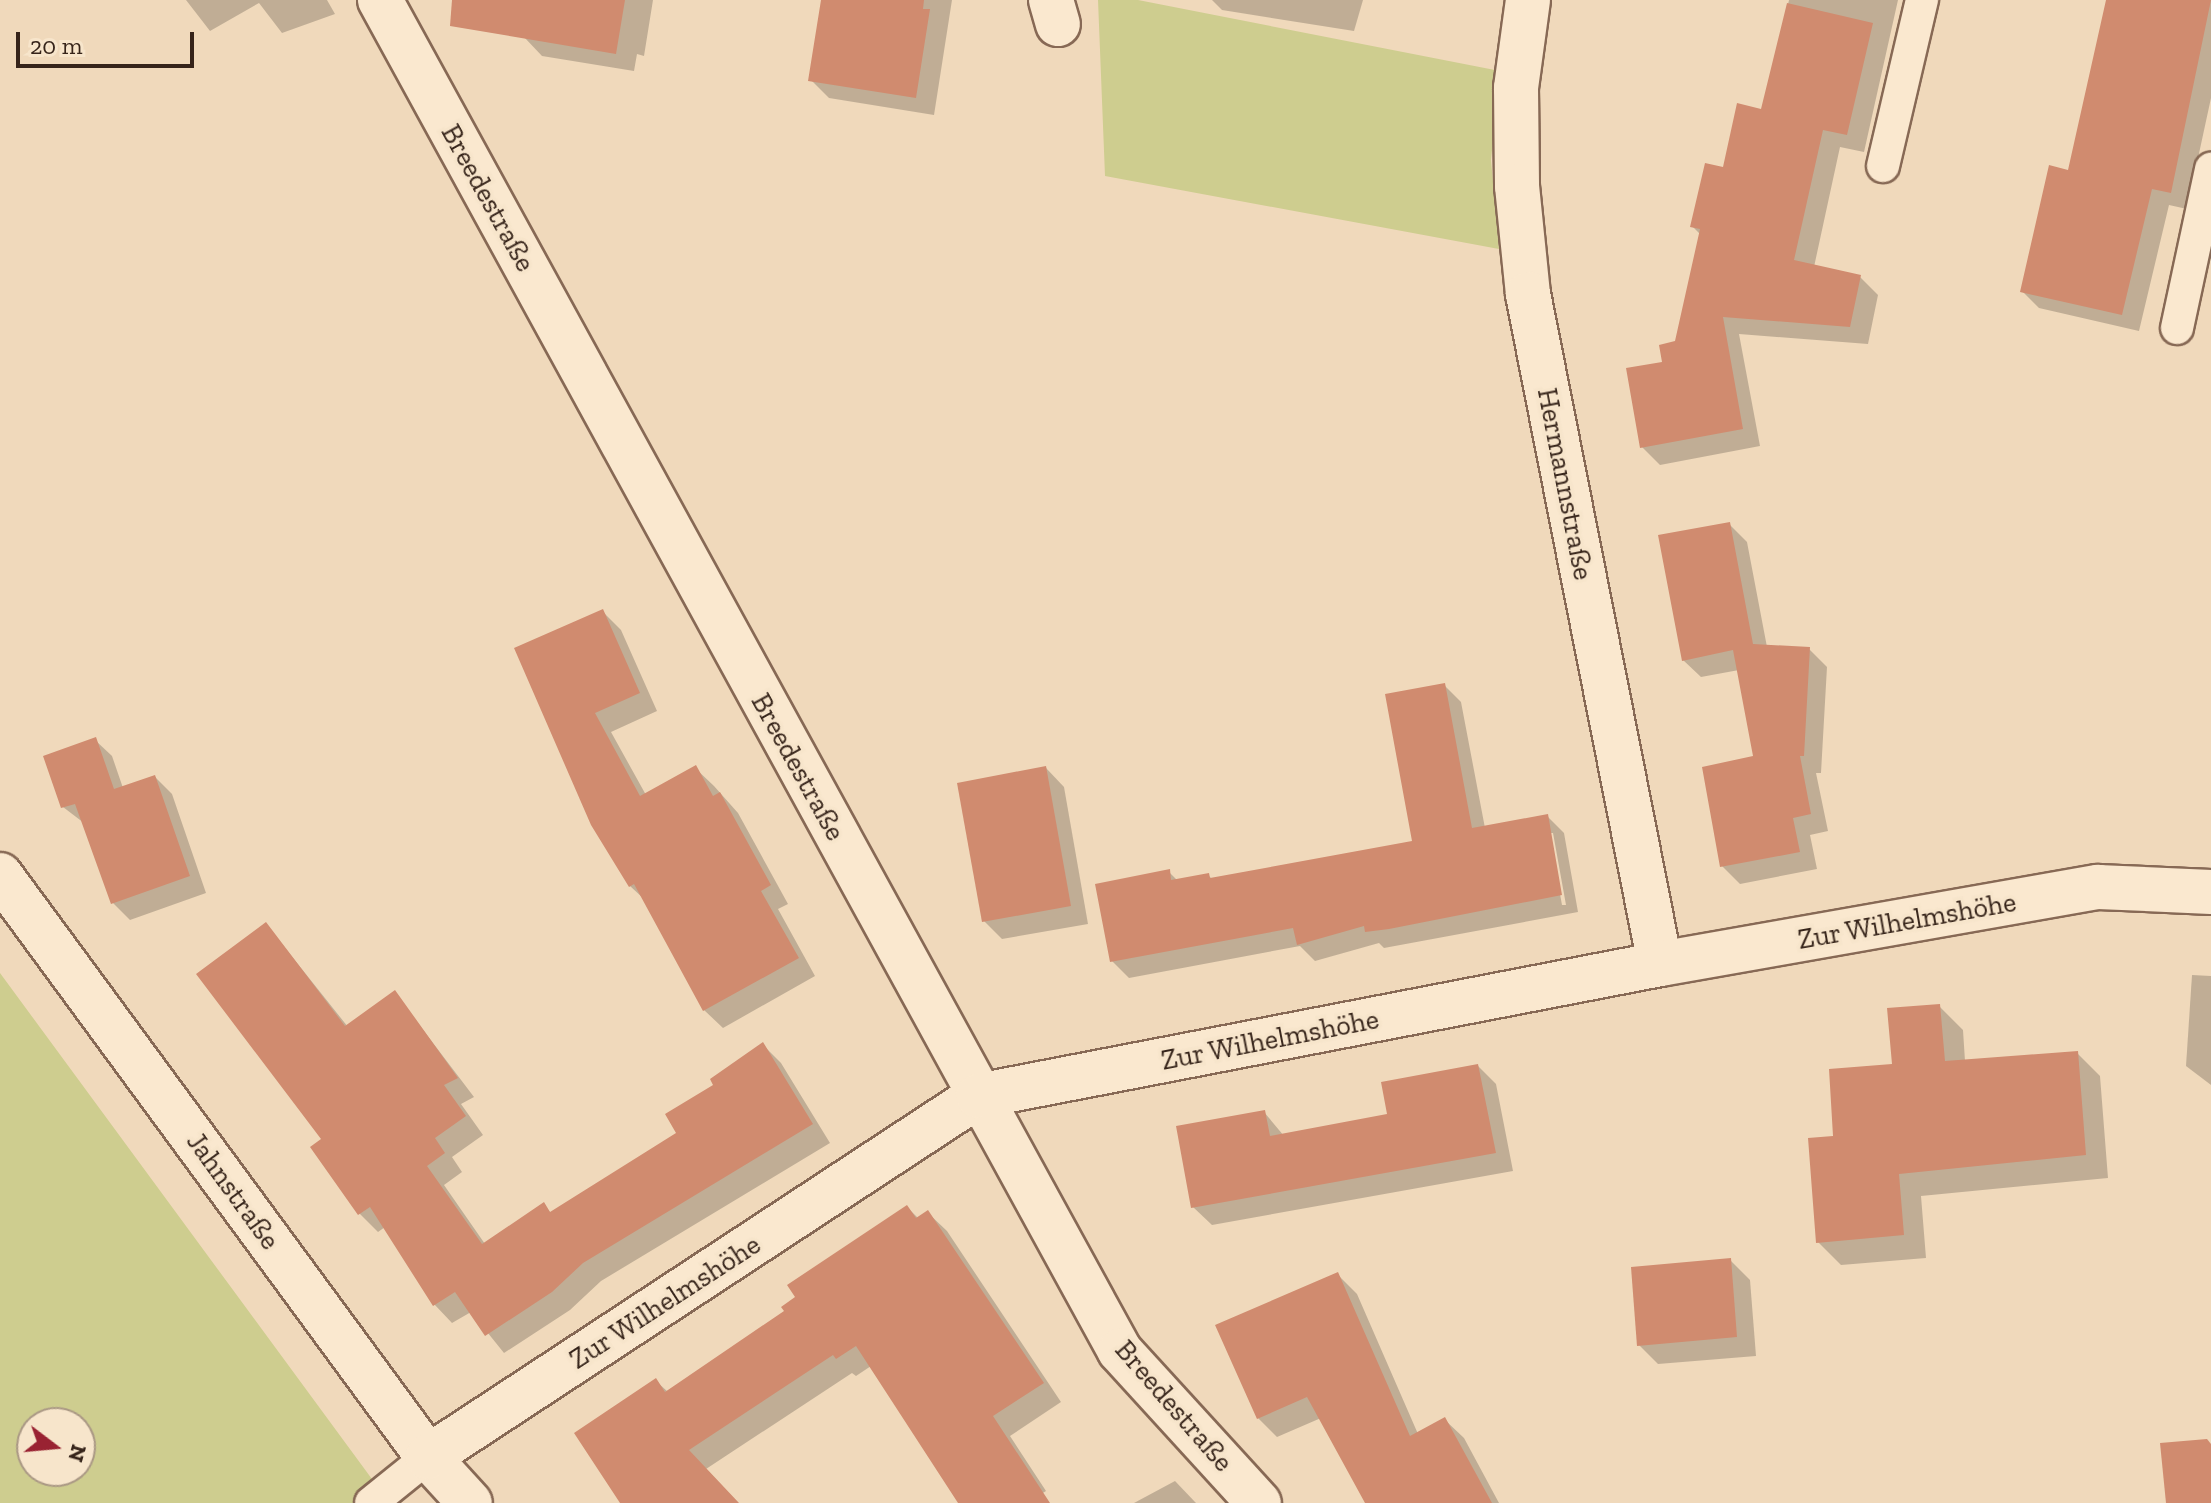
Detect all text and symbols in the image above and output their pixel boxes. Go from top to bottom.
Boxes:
scale bar [20,16,198,66]
text: 20 m [30,31,82,60]
street label: Breedestraße [434,119,542,277]
street label: Hermannstraße [1530,385,1600,583]
street label: Breedestraße [744,688,852,846]
street label: Zur Wilhelmshöhe [1795,885,2019,957]
street label: Zur Wilhelmshöhe [1158,1002,1382,1078]
street label: Jahnstraße [179,1126,287,1256]
street label: Zur Wilhelmshöhe [563,1227,767,1377]
street label: Breedestraße [1108,1334,1240,1478]
north arrow [16,1407,96,1487]
text: N [62,1441,93,1465]

